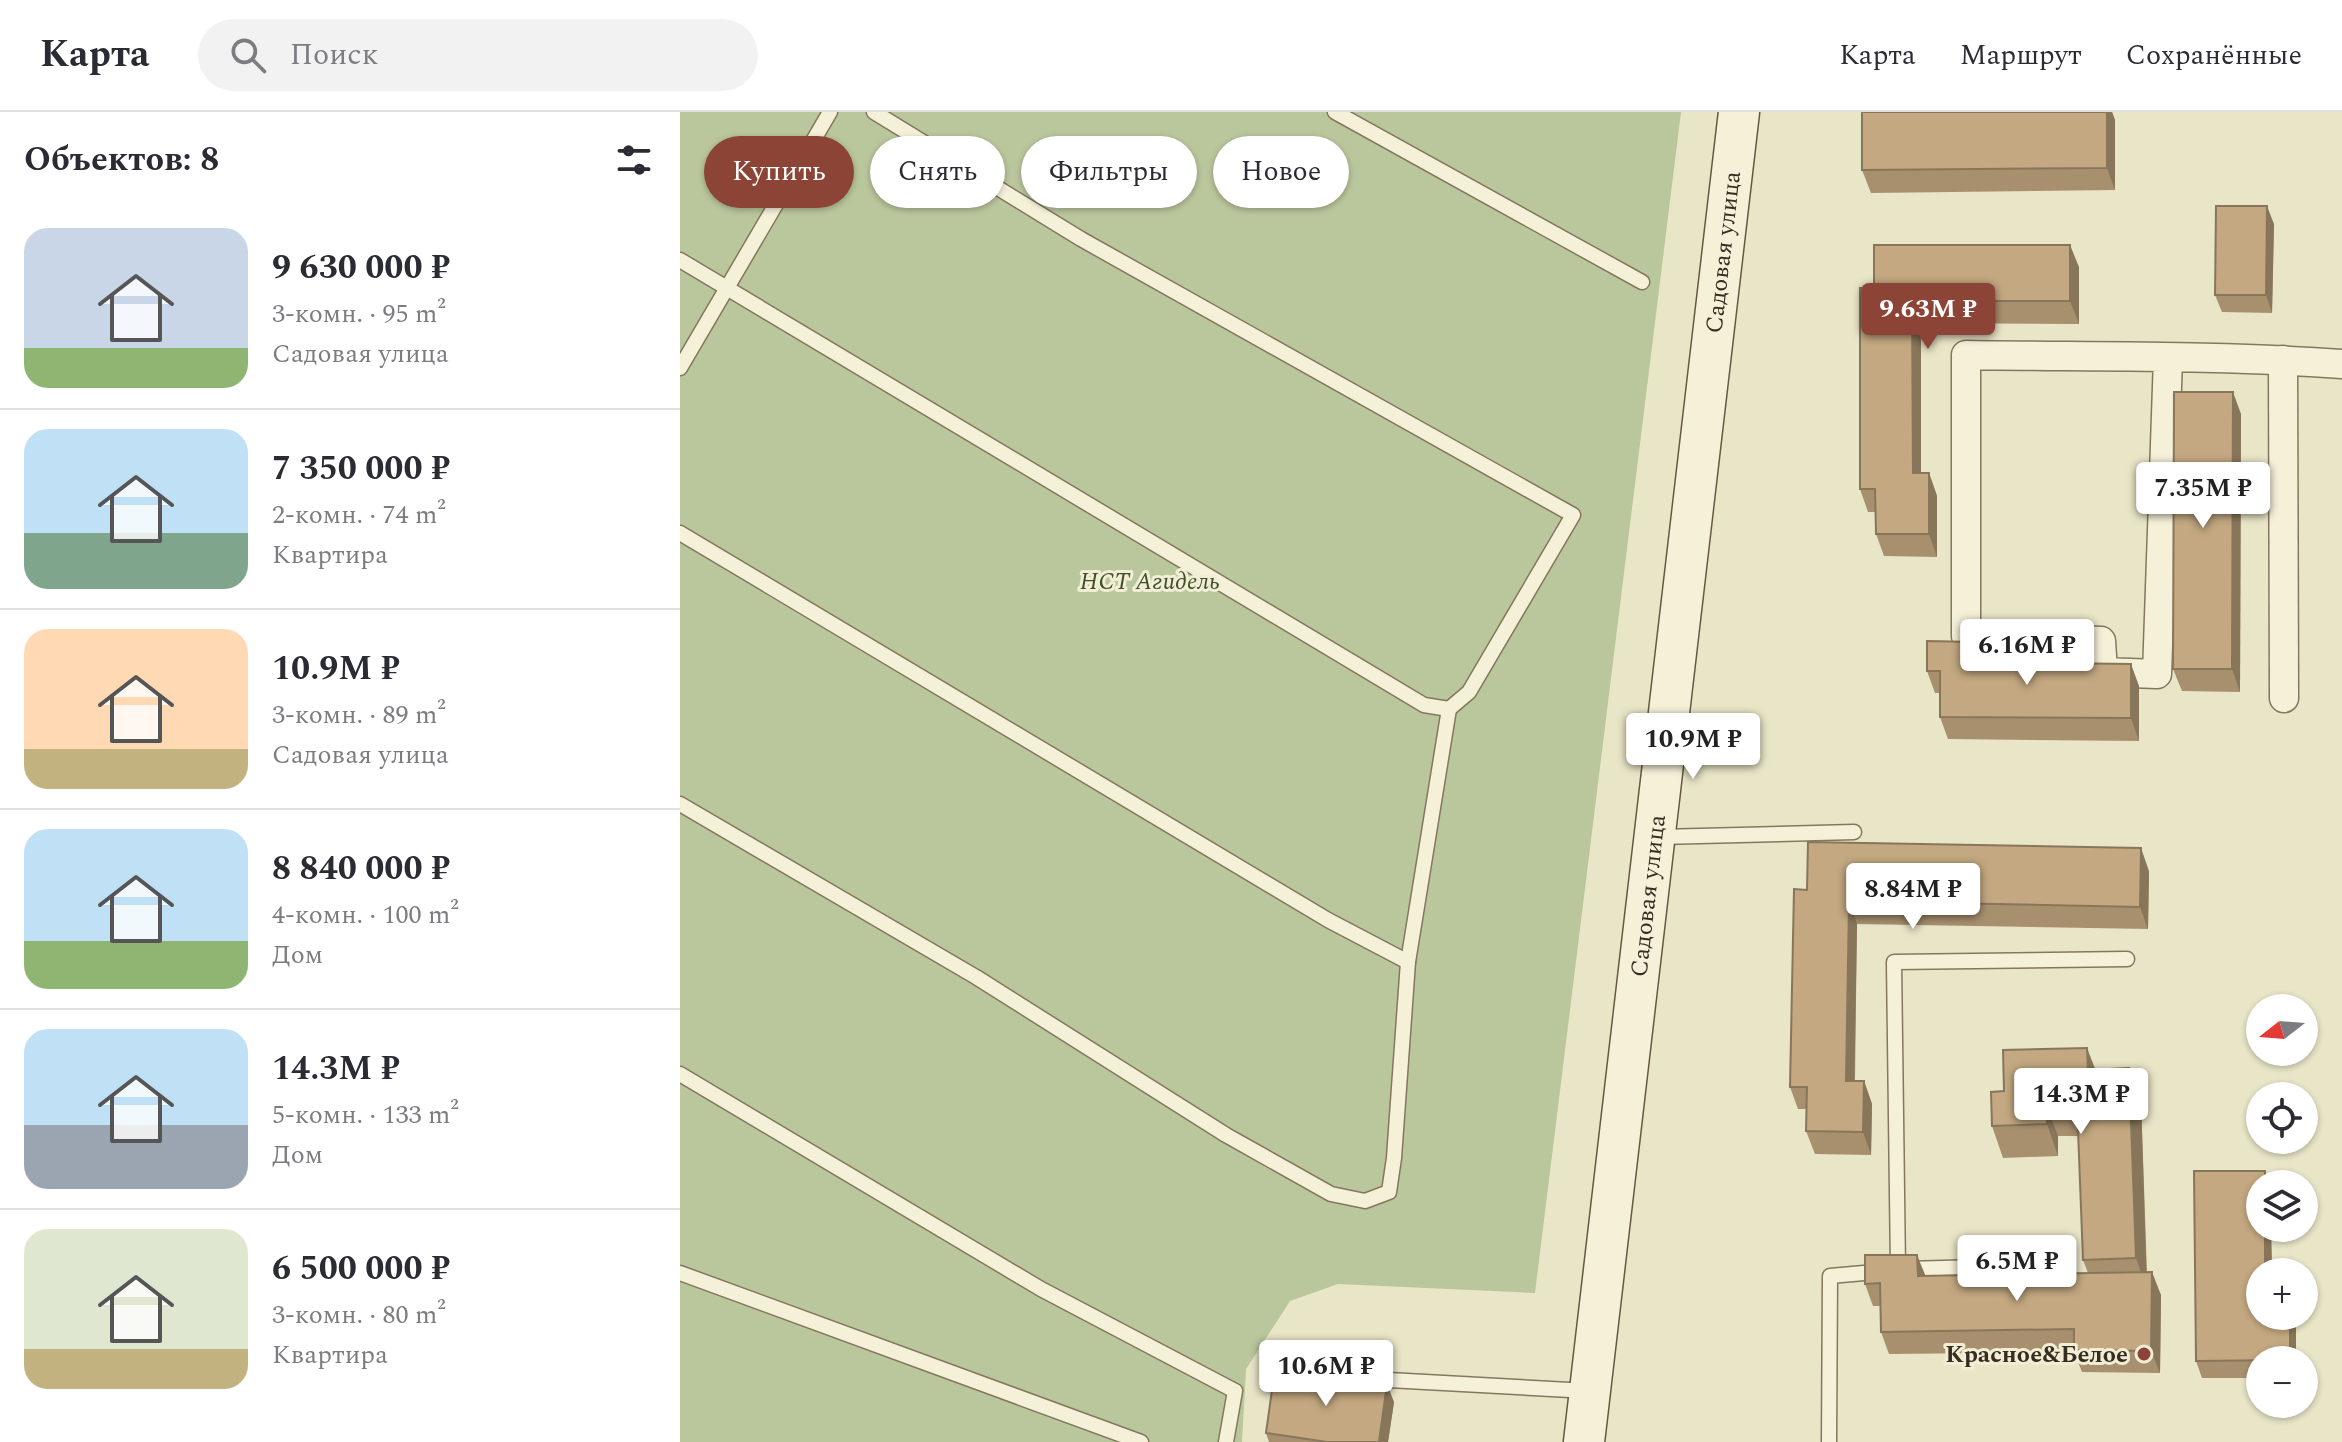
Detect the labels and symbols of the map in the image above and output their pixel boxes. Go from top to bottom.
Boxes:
street label: Садовая улица [1696,169,1751,335]
pin: 9.63M ₽ [1854,283,2002,351]
pin: 7.35M ₽ [2129,462,2277,530]
park label: НСТ Агидель [1080,564,1220,600]
pin: 6.16M ₽ [1953,619,2101,687]
pin: 10.9M ₽ [1619,713,1767,781]
street label: Садовая улица [1621,812,1676,979]
pin: 8.84M ₽ [1839,863,1987,931]
north arrow [2246,994,2318,1066]
pin: 14.3M ₽ [2007,1068,2155,1136]
pin: 6.5M ₽ [1952,1235,2082,1303]
place label: Красное&Белое [1945,1337,2128,1373]
pin: 10.6M ₽ [1252,1340,1400,1408]
marker: Красное&Белое [2135,1345,2153,1363]

